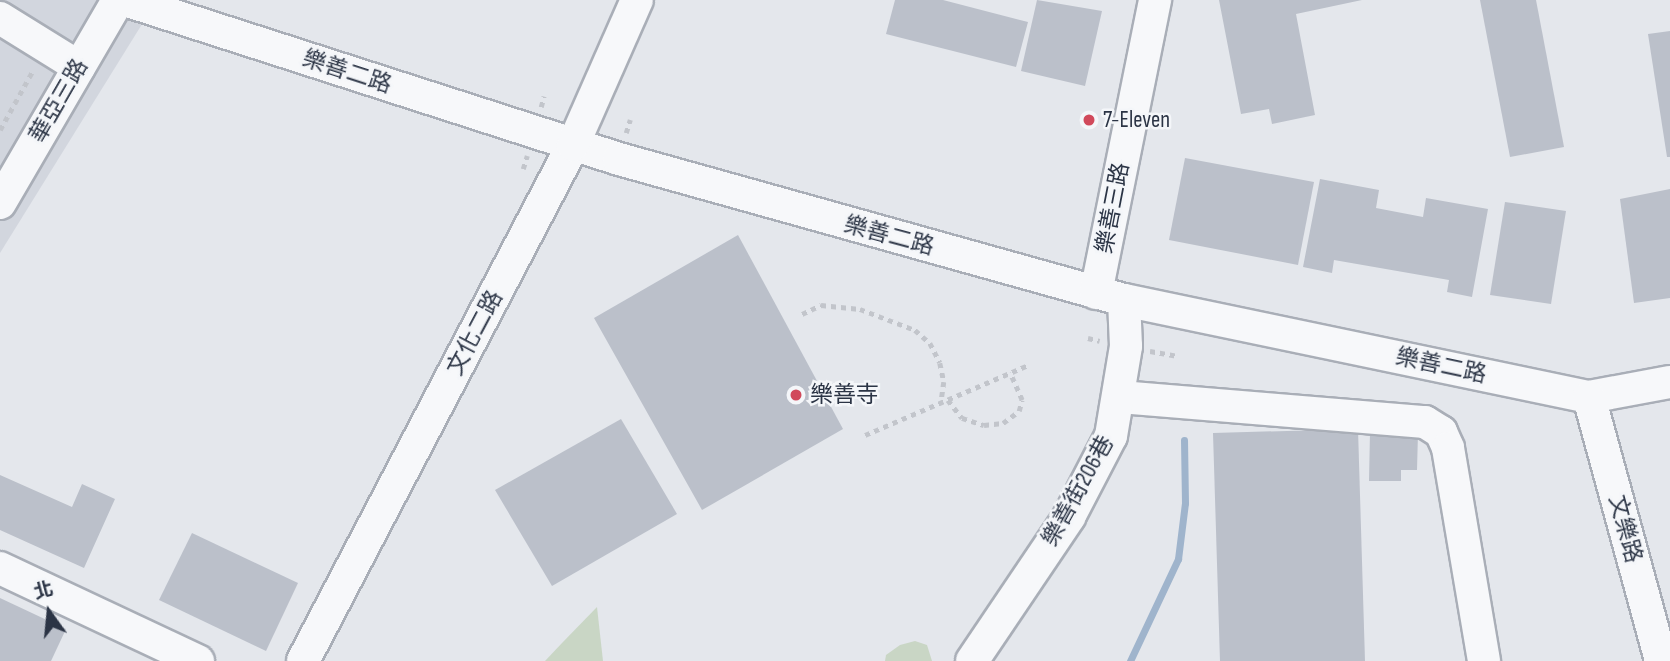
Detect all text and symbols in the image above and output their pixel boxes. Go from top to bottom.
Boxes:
street label: 樂善二路 [299,45,395,99]
street label: 華亞三路 [24,54,94,148]
place label: 7-Eleven [1103,106,1170,134]
marker: 7-Eleven [1081,112,1097,128]
street label: 樂善三路 [1091,160,1135,256]
street label: 樂善二路 [841,211,937,261]
street label: 文化二路 [441,286,509,380]
street label: 樂善二路 [1393,343,1489,389]
place label: 樂善寺 [810,381,879,409]
marker: 樂善寺 [788,387,804,403]
street label: 樂善街206巷 [1036,431,1120,551]
street label: 文樂路 [1603,492,1647,566]
north arrow [14,577,84,647]
text: 北 [31,578,56,605]

